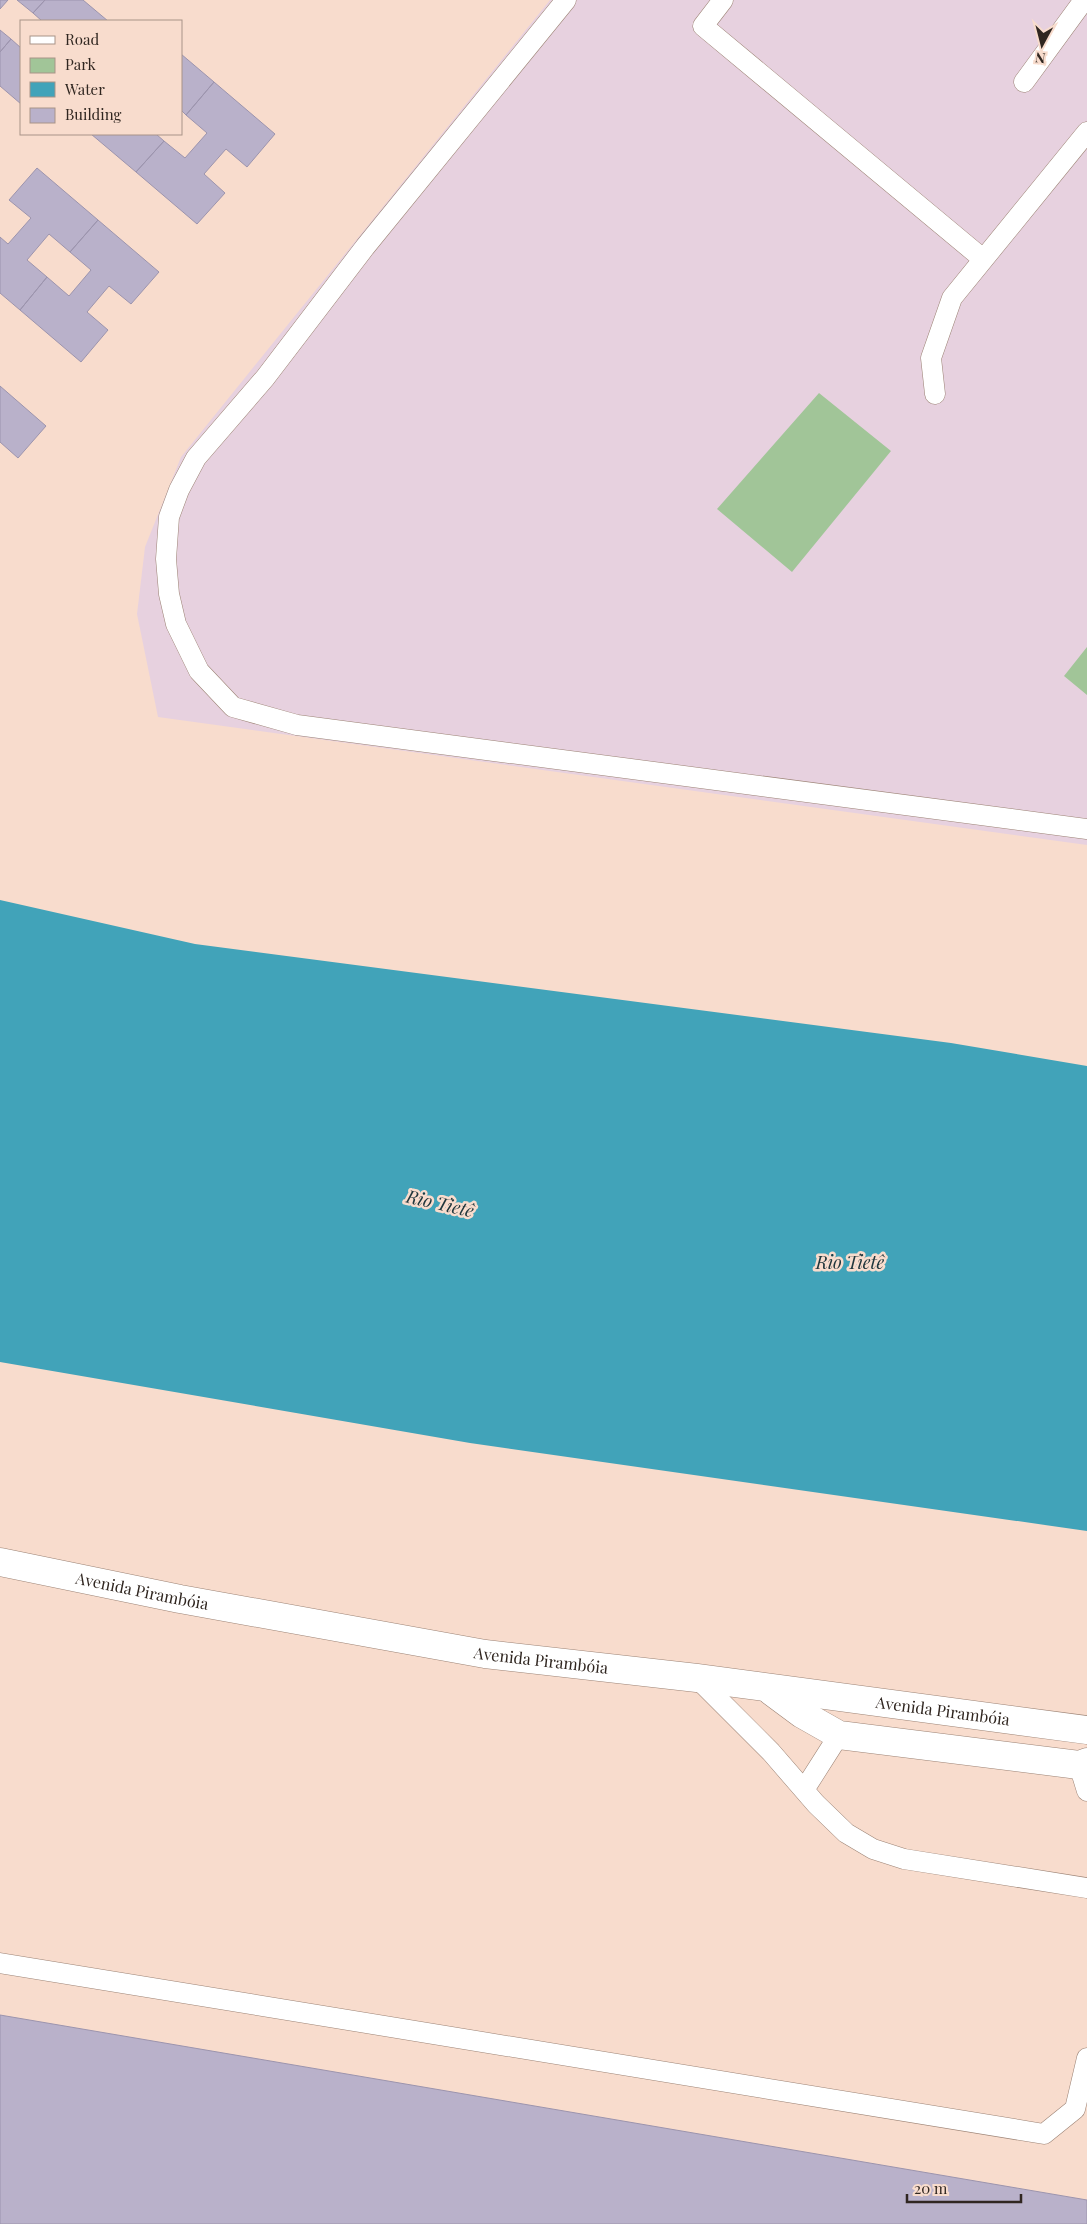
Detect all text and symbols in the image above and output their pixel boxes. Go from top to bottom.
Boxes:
legend [20,20,182,135]
north arrow [1017,20,1067,70]
text: Road [65,29,99,49]
text: N [1034,48,1047,68]
text: Park [65,54,97,74]
text: Water [64,79,105,99]
text: Building [65,104,122,124]
water label: Rio Tietê [403,1183,478,1223]
water label: Rio Tietê [815,1250,886,1274]
street label: Avenida Pirambóia [73,1567,210,1614]
street label: Avenida Pirambóia [471,1641,609,1678]
street label: Avenida Pirambóia [874,1691,1011,1730]
scale bar [907,2172,1021,2204]
text: 20 m [914,2178,948,2198]

